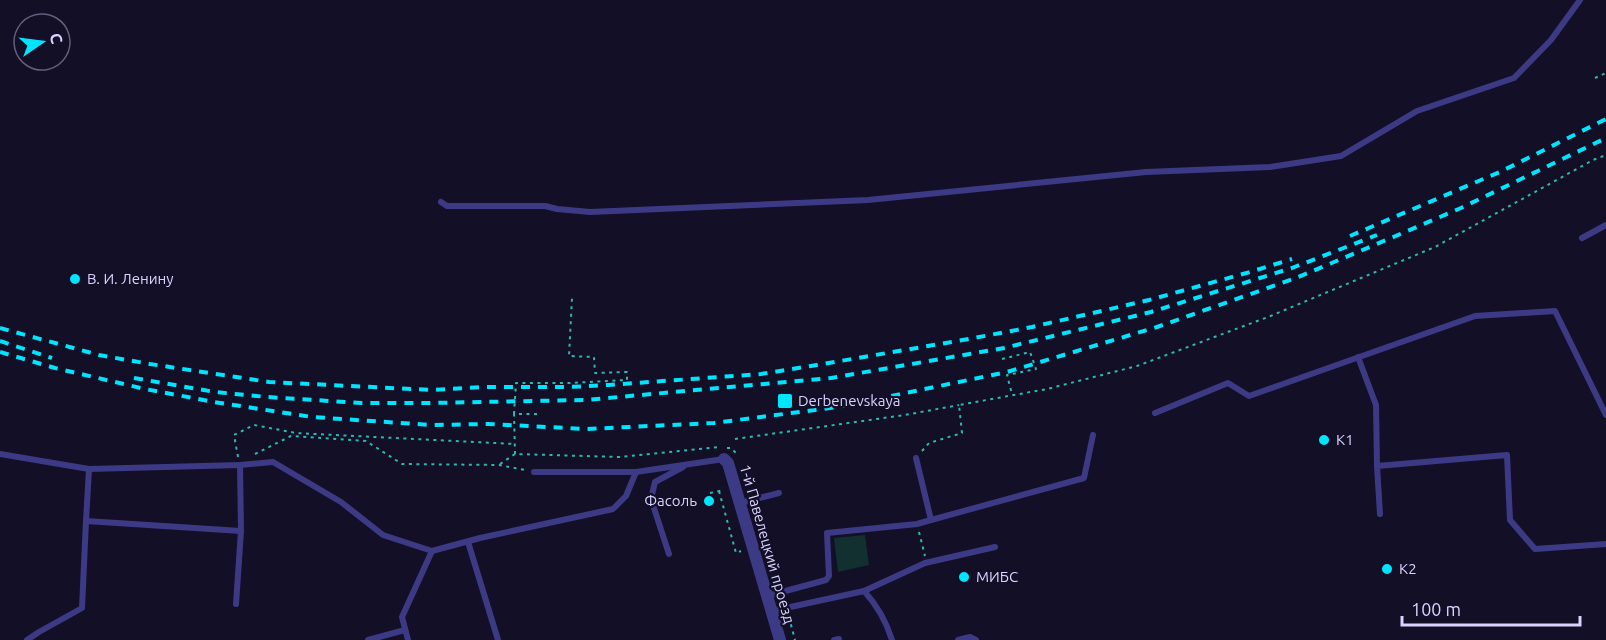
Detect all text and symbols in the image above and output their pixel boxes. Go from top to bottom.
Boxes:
north arrow [12,12,72,72]
text: С [47,31,67,46]
place label: В. И. Ленину [87,270,174,287]
marker: В. И. Ленину [68,272,82,286]
marker: Derbenevskaya [776,392,794,410]
place label: Derbenevskaya [798,392,900,409]
place label: К1 [1336,431,1354,448]
marker: К1 [1317,433,1331,447]
street label: 1-й Павелецкий проезд [737,462,798,626]
place label: Фасоль [644,492,697,509]
marker: Фасоль [702,494,716,508]
place label: К2 [1399,560,1417,577]
marker: К2 [1380,562,1394,576]
place label: МИБС [976,568,1018,585]
marker: МИБС [957,570,971,584]
scale bar [1402,589,1580,627]
text: 100 m [1411,599,1461,619]

